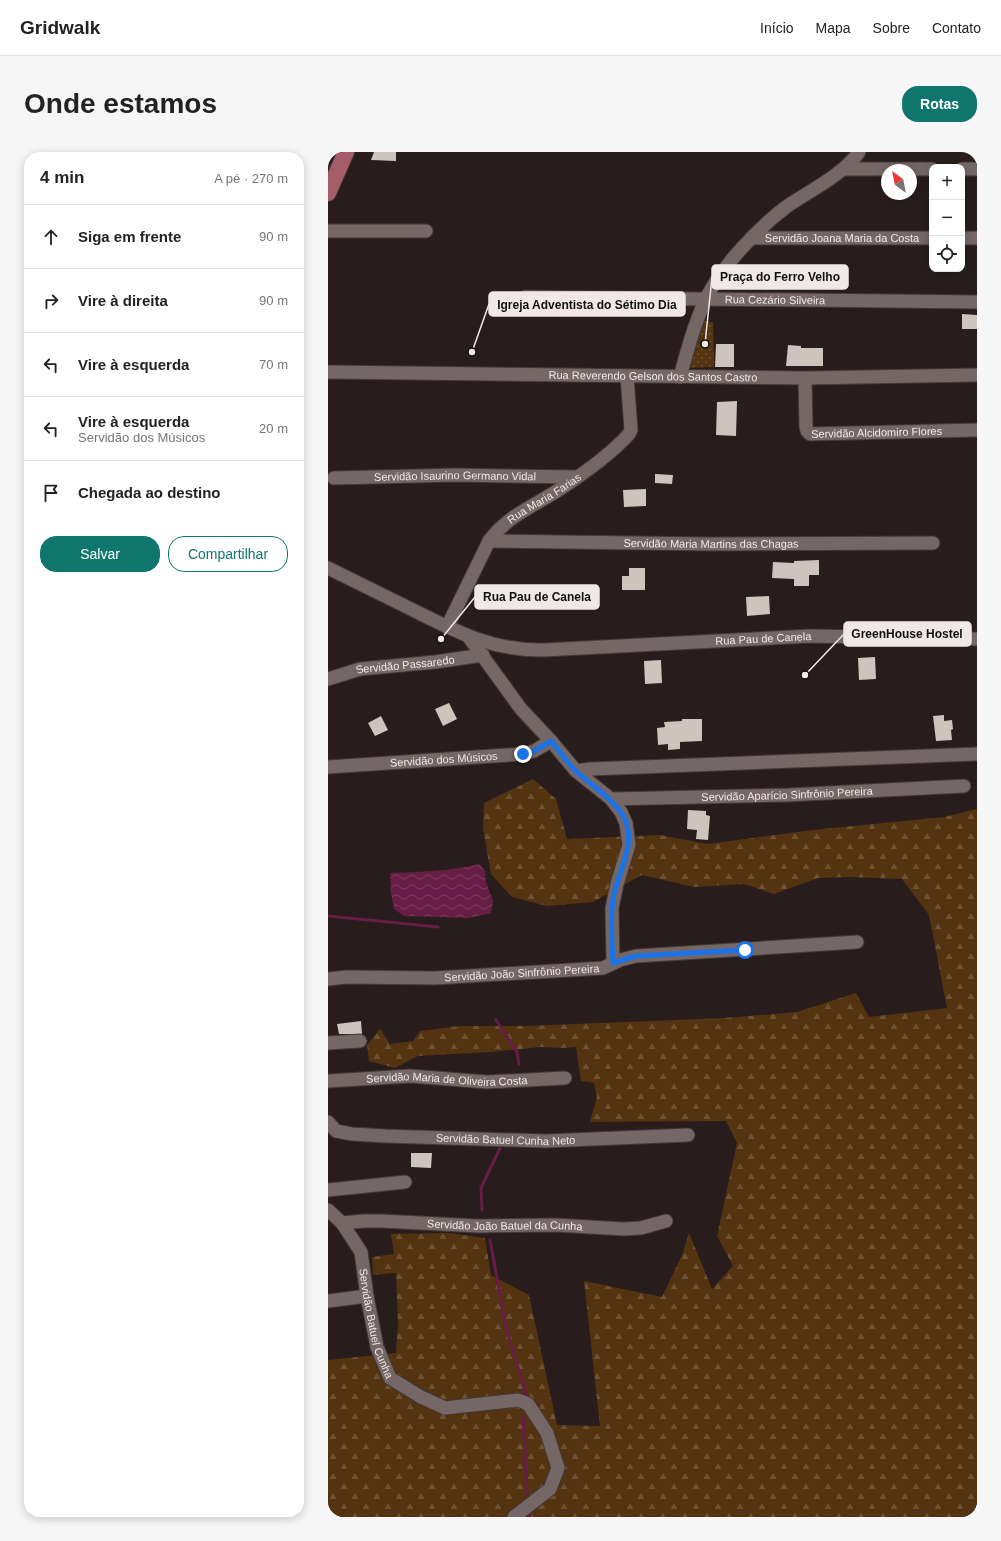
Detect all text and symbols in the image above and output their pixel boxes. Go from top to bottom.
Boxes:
text: Gridwalk [20,17,100,38]
text: Início [760,20,794,36]
text: Mapa [816,20,851,36]
text: Sobre [873,20,910,36]
text: Contato [932,20,981,36]
button: Rotas [902,86,977,122]
text: Onde estamos [24,88,217,119]
north arrow [881,164,917,200]
map controls [929,164,965,272]
button: + [929,164,965,200]
text: 4 min [40,168,84,187]
text: A pé · 270 m [214,171,288,186]
button: − [929,200,965,236]
icon: ahead [40,226,62,248]
text: Siga em frente [78,228,181,245]
text: 90 m [259,229,288,244]
street label: Servidão Joana Maria da Costa [765,232,920,244]
button: locate [929,236,965,272]
callout: Praça do Ferro Velho [712,265,848,289]
text: Praça do Ferro Velho [720,270,840,284]
icon: right [40,290,62,312]
text: Vire à direita [78,292,168,309]
callout: Igreja Adventista do Sétimo Dia [489,292,685,316]
text: 90 m [259,293,288,308]
street label: Rua Cezário Silveira [725,293,826,306]
text: Igreja Adventista do Sétimo Dia [497,298,677,312]
icon: left [40,354,62,376]
text: Vire à esquerda [78,356,189,373]
text: 70 m [259,357,288,372]
street label: Rua Reverendo Gelson dos Santos Castro [549,369,757,383]
text: Vire à esquerda [78,413,189,430]
icon: left [40,418,62,440]
text: 20 m [259,421,288,436]
street label: Servidão Alcidomiro Flores [811,425,943,440]
text: Servidão dos Músicos [78,430,205,445]
street label: Servidão Isaurino Germano Vidal [374,469,536,483]
street label: Rua Maria Farias [505,470,584,526]
icon: arrive [40,482,62,504]
text: Chegada ao destino [78,484,221,501]
button: Salvar [40,536,160,572]
button: Compartilhar [168,536,288,572]
street label: Servidão Maria Martins das Chagas [623,537,799,550]
callout: Rua Pau de Canela [475,585,599,609]
text: Rua Pau de Canela [483,590,591,604]
callout: GreenHouse Hostel [844,622,971,646]
text: GreenHouse Hostel [851,627,963,641]
street label: Rua Pau de Canela [715,630,813,647]
street label: Servidão Passaredo [354,653,455,676]
route end [514,745,532,763]
street label: Servidão dos Músicos [390,750,498,769]
street label: Servidão Aparício Sinfrônio Pereira [701,785,874,803]
route start [736,941,754,959]
street label: Servidão João Sinfrônio Pereira [444,962,601,983]
street label: Servidão Maria de Oliveira Costa [366,1070,529,1088]
street label: Servidão Batuel Cunha Neto [436,1132,576,1147]
street label: Servidão João Batuel da Cunha [427,1217,584,1233]
street label: Servidão Batuel Cunha [357,1268,396,1381]

